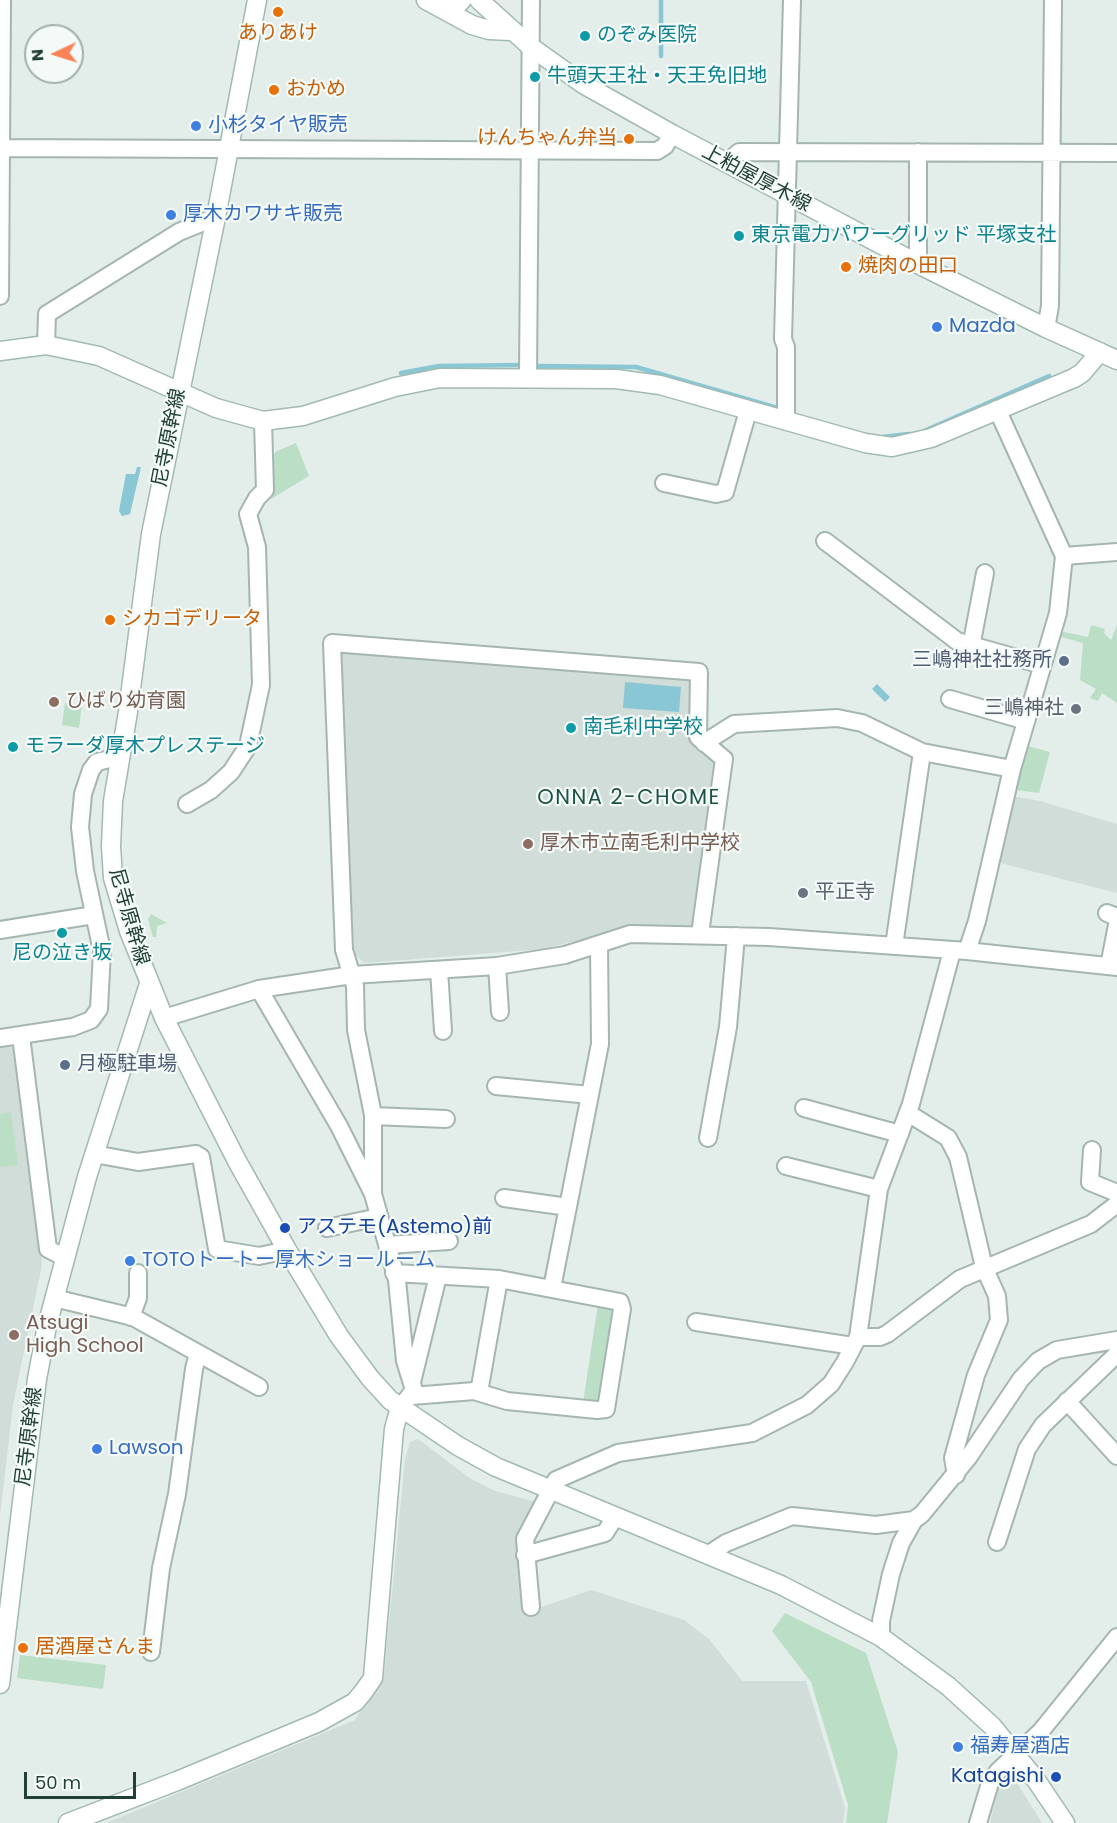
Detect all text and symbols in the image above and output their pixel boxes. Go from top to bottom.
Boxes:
marker: ありあけ [271,5,285,19]
place label: ありあけ [238,22,318,46]
north arrow [24,24,84,84]
place label: のぞみ医院 [597,24,697,48]
marker: のぞみ医院 [578,29,592,43]
text: N [26,48,49,62]
place label: 牛頭天王社・天王免旧地 [547,65,767,89]
marker: 牛頭天王社・天王免旧地 [528,70,542,84]
place label: おかめ [286,78,346,102]
marker: おかめ [267,83,281,97]
place label: 小杉タイヤ販売 [208,114,348,138]
marker: 小杉タイヤ販売 [189,119,203,133]
place label: けんちゃん弁当 [477,127,617,151]
marker: けんちゃん弁当 [622,132,636,146]
street label: 上粕屋厚木線 [697,140,815,218]
place label: 厚木カワサキ販売 [183,203,343,227]
marker: 厚木カワサキ販売 [164,208,178,222]
place label: 東京電力パワーグリッド 平塚支社 [751,224,1056,248]
marker: 東京電力パワーグリッド 平塚支社 [732,229,746,243]
place label: 焼肉の田口 [858,255,958,279]
marker: 焼肉の田口 [839,260,853,274]
place label: Mazda [949,315,1016,339]
marker: Mazda [930,320,944,334]
street label: 尼寺原幹線 [149,387,191,489]
place label: シカゴデリータ [122,608,262,632]
marker: シカゴデリータ [103,613,117,627]
place label: 三嶋神社社務所 [912,649,1052,673]
marker: 三嶋神社社務所 [1057,654,1071,668]
place label: ひばり幼育園 [66,690,186,714]
marker: ひばり幼育園 [47,695,61,709]
place label: 三嶋神社 [984,697,1064,721]
marker: 三嶋神社 [1069,702,1083,716]
place label: 南毛利中学校 [583,716,703,740]
marker: 南毛利中学校 [564,721,578,735]
place label: モラーダ厚木プレステージ [25,735,265,759]
marker: モラーダ厚木プレステージ [6,740,20,754]
district label: ONNA 2-CHOME [537,786,721,812]
place label: 厚木市立南毛利中学校 [540,832,740,856]
marker: 厚木市立南毛利中学校 [521,837,535,851]
street label: 尼寺原幹線 [103,866,153,968]
place label: 平正寺 [815,881,875,905]
marker: 平正寺 [796,886,810,900]
marker: 尼の泣き坂 [55,926,69,940]
place label: 尼の泣き坂 [12,942,112,966]
place label: 月極駐車場 [77,1053,177,1077]
marker: 月極駐車場 [58,1058,72,1072]
place label: アステモ(Astemo)前 [297,1216,492,1240]
marker: アステモ(Astemo)前 [278,1221,292,1235]
place label: TOTOトートー厚木ショールーム [142,1249,435,1273]
marker: TOTOトートー厚木ショールーム [123,1254,137,1268]
place label: Atsugi High School [26,1312,144,1359]
marker: Atsugi High School [7,1328,21,1342]
street label: 尼寺原幹線 [12,1386,48,1488]
place label: Lawson [109,1437,184,1461]
marker: Lawson [90,1442,104,1456]
place label: 居酒屋さんま [35,1636,155,1660]
marker: 居酒屋さんま [16,1641,30,1655]
place label: 福寿屋酒店 [970,1735,1070,1759]
marker: 福寿屋酒店 [951,1740,965,1754]
scale bar [27,1760,140,1798]
place label: Katagishi [951,1765,1044,1789]
text: 50 m [35,1770,81,1795]
marker: Katagishi [1049,1770,1063,1784]

